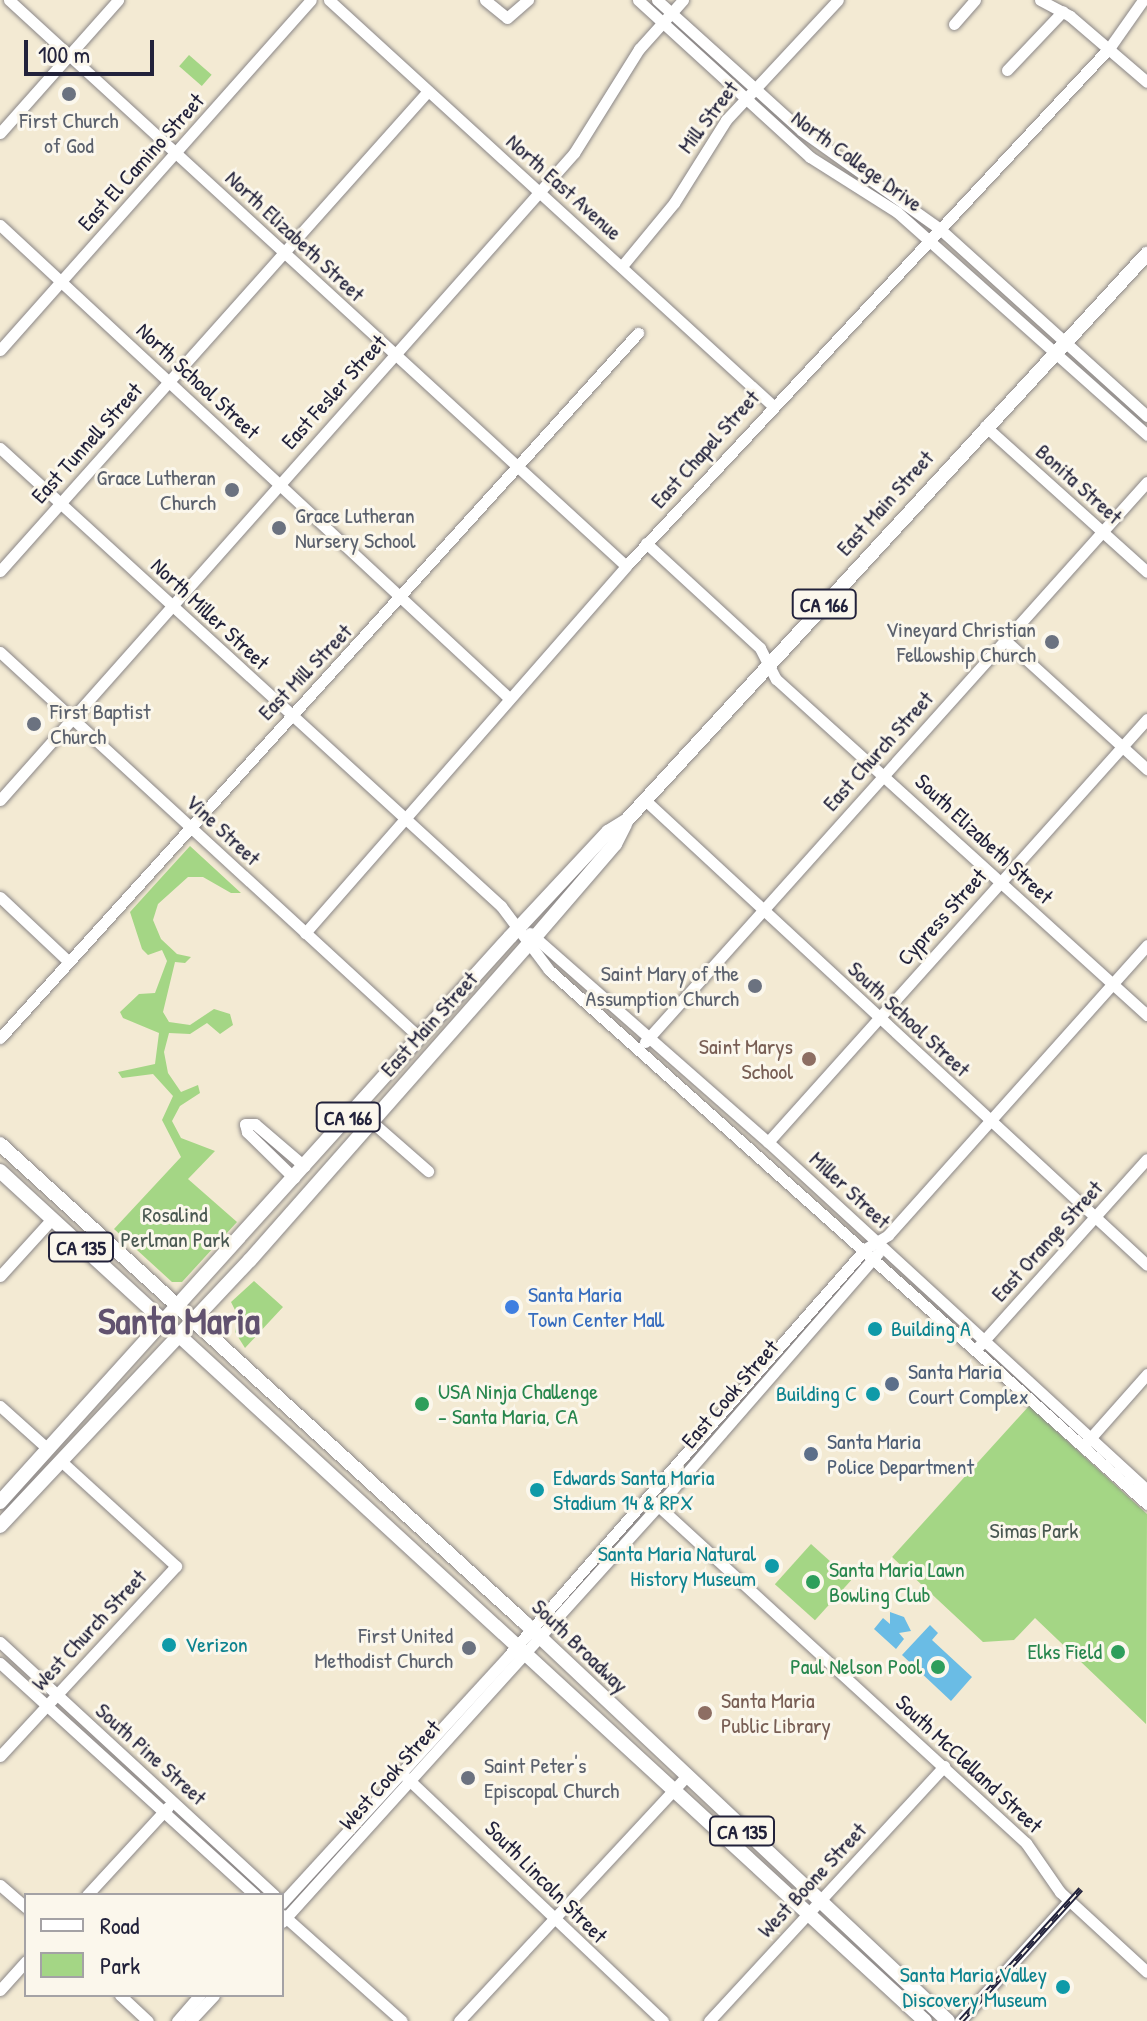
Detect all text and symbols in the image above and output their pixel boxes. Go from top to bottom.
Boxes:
scale bar [28,24,158,74]
text: 100 m [38,38,90,70]
street label: Mill Street [672,76,744,158]
marker: First Church of God [60,85,78,103]
street label: East El Camino Street [72,88,210,236]
street label: North College Drive [787,105,927,217]
place label: First Church of God [19,107,119,158]
street label: North East Avenue [501,128,627,246]
street label: North Elizabeth Street [220,165,370,307]
street label: North School Street [131,317,265,445]
street label: East Fesler Street [276,330,392,454]
street label: East Tunnell Street [26,377,148,509]
street label: East Chapel Street [645,385,765,513]
street label: Bonita Street [1030,438,1128,530]
street label: East Main Street [831,445,939,561]
place label: Grace Lutheran Church [96,464,216,516]
marker: Grace Lutheran Church [223,481,241,499]
place label: Grace Lutheran Nursery School [295,502,415,554]
marker: Grace Lutheran Nursery School [270,519,288,537]
street label: North Miller Street [145,553,275,675]
road number: CA 166 [790,588,858,620]
place label: Vineyard Christian Fellowship Church [886,616,1036,668]
street label: East Mill Street [253,619,357,725]
marker: Vineyard Christian Fellowship Church [1043,633,1061,651]
street label: East Church Street [817,686,939,816]
place label: First Baptist Church [50,698,150,750]
marker: First Baptist Church [25,715,43,733]
street label: South Elizabeth Street [910,768,1058,910]
street label: Vine Street [180,789,266,871]
street label: Cypress Street [892,863,992,971]
street label: South School Street [842,956,976,1082]
place label: Saint Mary of the Assumption Church [585,960,739,1012]
street label: East Main Street [375,966,483,1082]
marker: Saint Mary of the Assumption Church [746,977,764,995]
place label: Saint Marys School [699,1033,793,1084]
marker: Saint Marys School [800,1050,818,1068]
road number: CA 166 [314,1101,382,1133]
street label: Miller Street [804,1146,896,1234]
street label: East Orange Street [986,1175,1108,1307]
park label: Rosalind Perlman Park [120,1201,230,1252]
road number: CA 135 [47,1231,115,1263]
place label: Santa Maria Town Center Mall [528,1281,664,1332]
district label: Santa Maria [98,1298,260,1344]
marker: Santa Maria Town Center Mall [503,1298,521,1316]
place label: Building A [891,1316,971,1342]
marker: Building A [866,1320,884,1338]
street label: East Cook Street [676,1335,784,1453]
place label: Santa Maria Court Complex [908,1358,1029,1410]
marker: Santa Maria Court Complex [883,1375,901,1393]
place label: USA Ninja Challenge - Santa Maria, CA [438,1378,598,1430]
place label: Building C [776,1381,857,1407]
marker: Building C [864,1385,882,1403]
marker: USA Ninja Challenge - Santa Maria, CA [413,1395,431,1413]
place label: Santa Maria Police Department [827,1428,974,1480]
marker: Santa Maria Police Department [802,1445,820,1463]
place label: Edwards Santa Maria Stadium 14 & RPX [553,1464,714,1516]
marker: Edwards Santa Maria Stadium 14 & RPX [528,1481,546,1499]
park label: Simas Park [990,1518,1078,1544]
place label: Santa Maria Natural History Museum [598,1540,756,1592]
place label: Santa Maria Lawn Bowling Club [829,1556,965,1608]
marker: Santa Maria Natural History Museum [763,1557,781,1575]
street label: West Church Street [26,1564,152,1696]
marker: Santa Maria Lawn Bowling Club [804,1573,822,1591]
street label: South Broadway [526,1594,634,1698]
place label: First United Methodist Church [315,1622,453,1674]
place label: Verizon [185,1632,248,1658]
marker: Verizon [160,1636,178,1654]
marker: First United Methodist Church [460,1639,478,1657]
place label: Elks Field [1027,1639,1102,1665]
marker: Elks Field [1109,1643,1127,1661]
place label: Paul Nelson Pool [790,1654,922,1680]
marker: Paul Nelson Pool [929,1658,947,1676]
place label: Santa Maria Public Library [721,1687,831,1738]
street label: South McClelland Street [890,1689,1048,1839]
street label: South Pine Street [90,1697,212,1811]
marker: Santa Maria Public Library [696,1704,714,1722]
street label: West Cook Street [334,1715,446,1835]
place label: Saint Peter's Episcopal Church [484,1752,619,1804]
marker: Saint Peter's Episcopal Church [459,1769,477,1787]
street label: South Lincoln Street [479,1815,613,1949]
road number: CA 135 [708,1815,776,1847]
street label: West Boone Street [752,1817,872,1943]
legend [24,1893,284,1997]
text: Road [100,1909,139,1941]
text: Park [100,1949,140,1981]
place label: Santa Maria Valley Discovery Museum [900,1961,1047,2012]
marker: Santa Maria Valley Discovery Museum [1054,1978,1072,1996]

